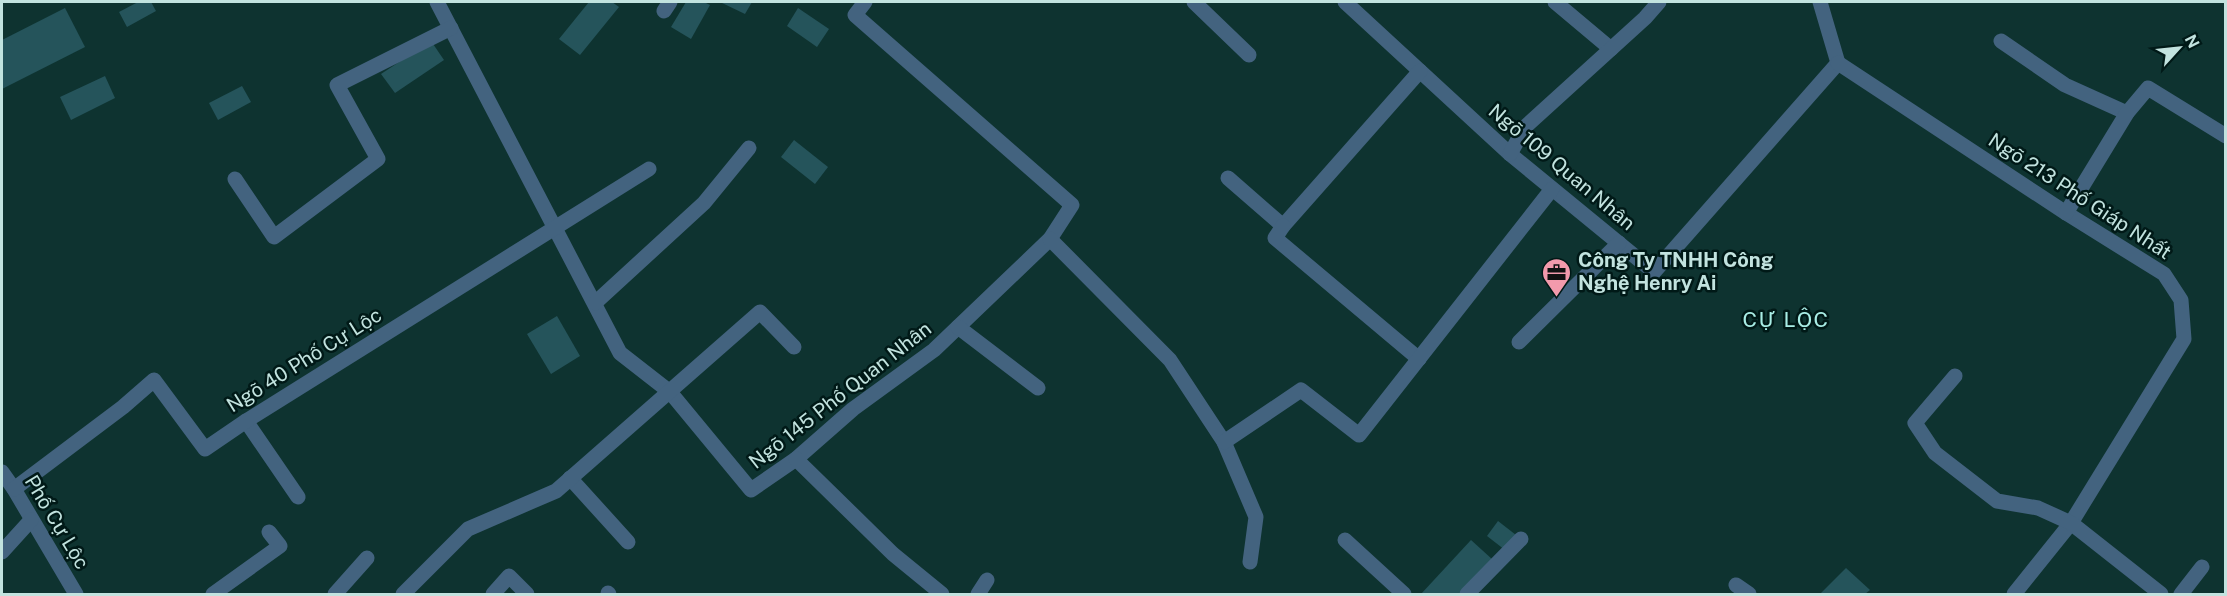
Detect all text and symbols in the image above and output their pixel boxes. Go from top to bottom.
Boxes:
north arrow [2149,18,2209,78]
text: N [2181,32,2203,51]
street label: Ngõ 109 Quan Nhân [1484,99,1640,235]
street label: Ngõ 213 Phố Giáp Nhất [1984,128,2176,264]
place label: Công Ty TNHH Công Nghệ Henry Ai [1578,248,1774,295]
office icon: Công Ty TNHH Công Nghệ Henry Ai [1541,256,1573,298]
street label: Ngõ 40 Phố Cự Lộc [222,303,386,417]
district label: CỰ LỘC [1742,307,1830,332]
street label: Ngõ 145 Phố Quan Nhân [744,316,936,474]
street label: Phố Cự Lộc [20,471,94,573]

